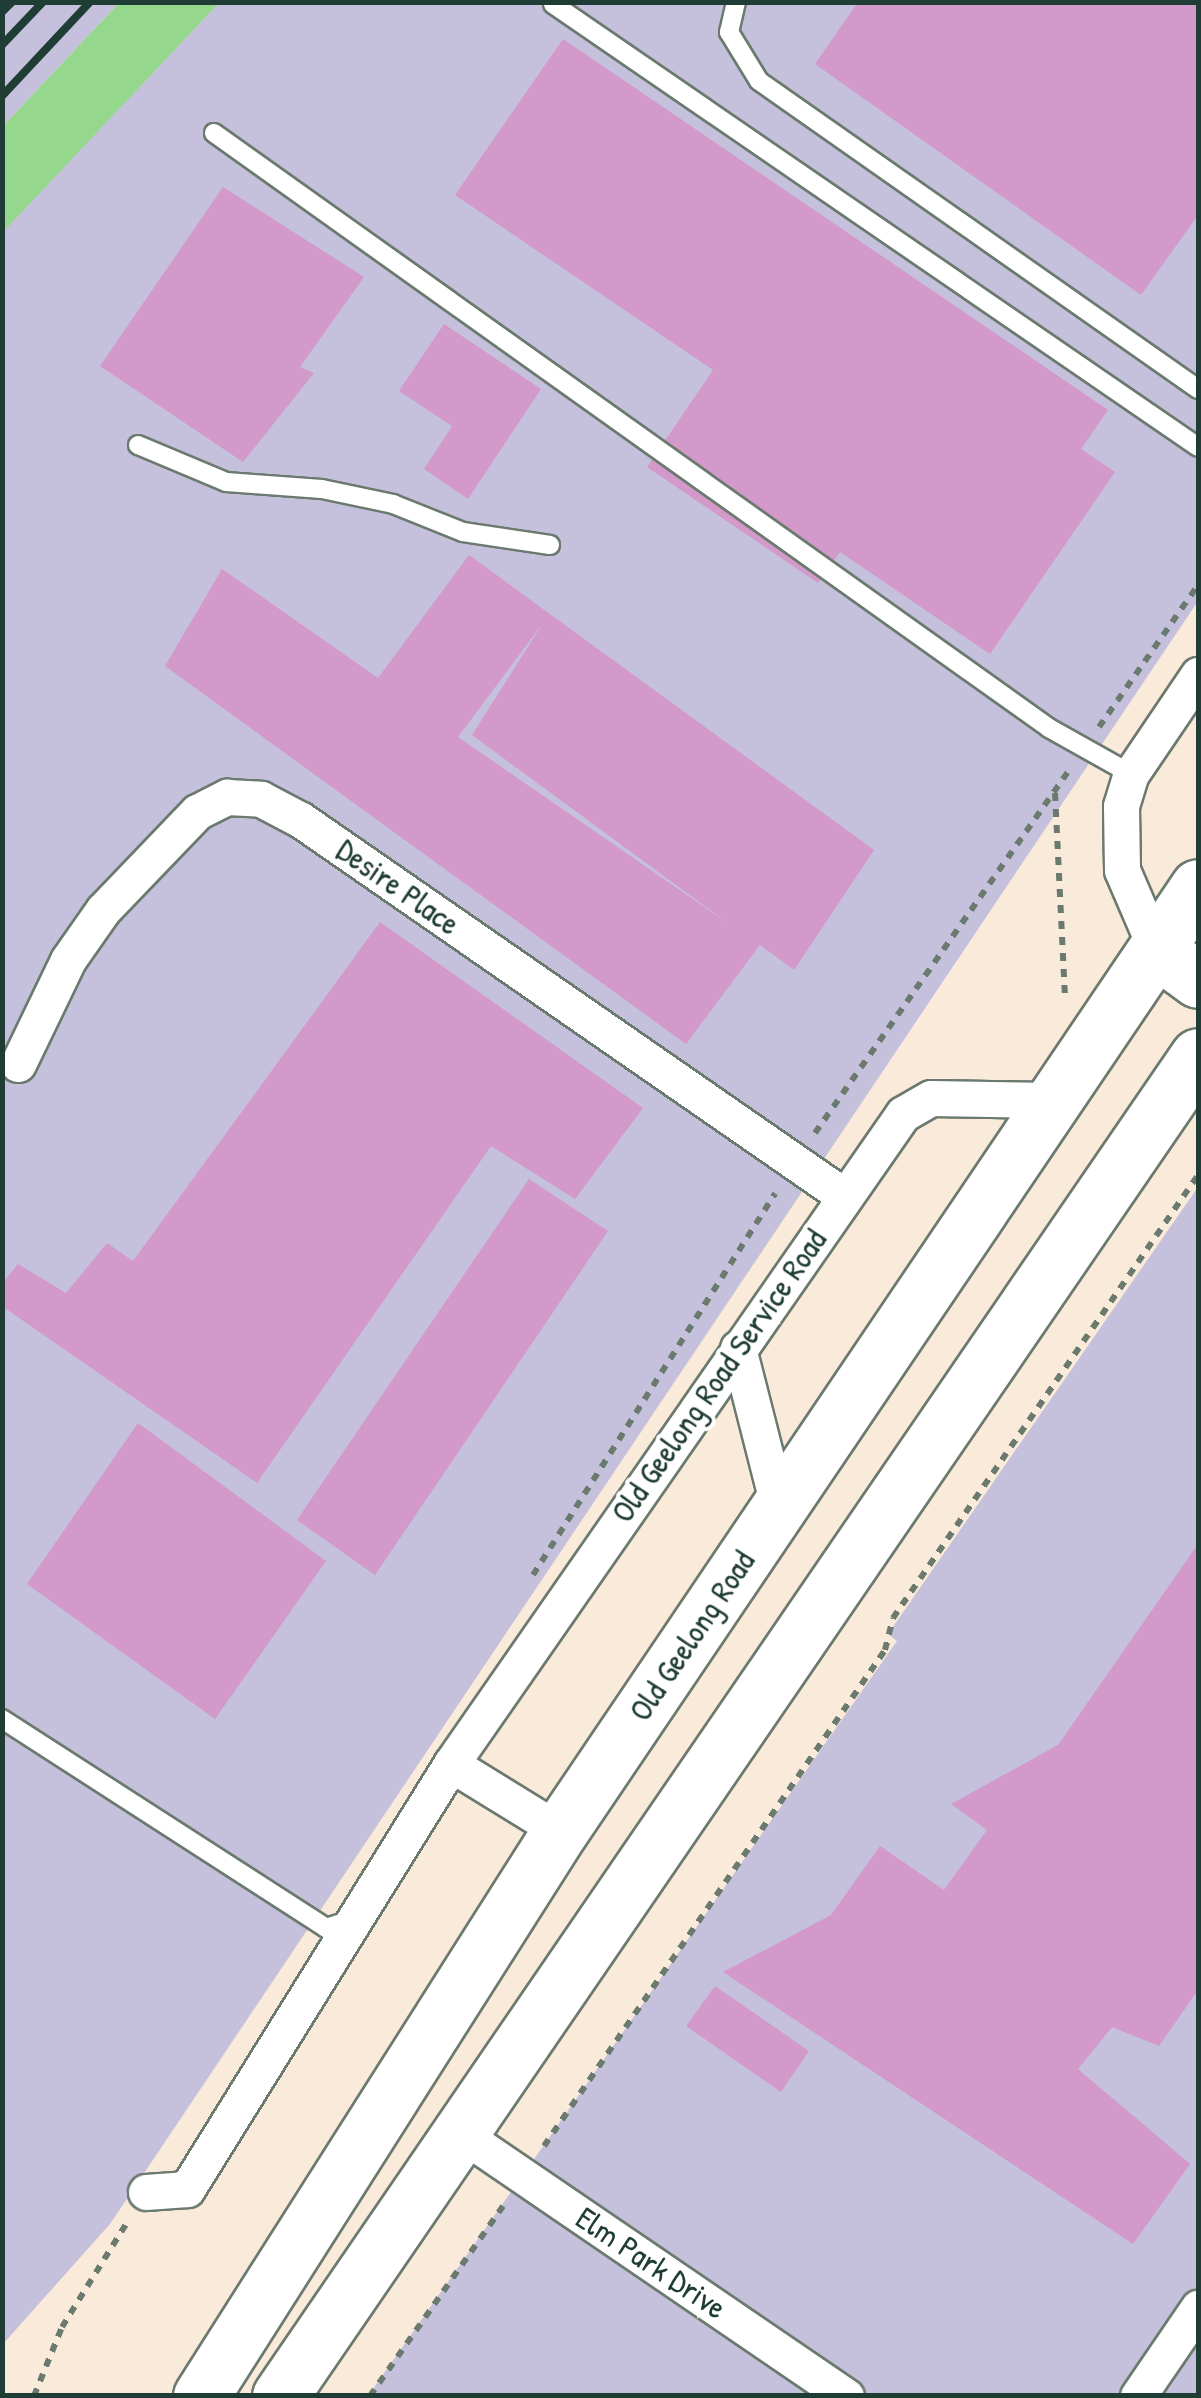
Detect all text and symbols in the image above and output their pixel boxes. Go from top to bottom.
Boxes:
street label: Desire Place [329,831,467,943]
street label: Old Geelong Road Service Road [603,1222,835,1530]
street label: Old Geelong Road [621,1544,763,1728]
street label: Elm Park Drive [569,2199,733,2327]

